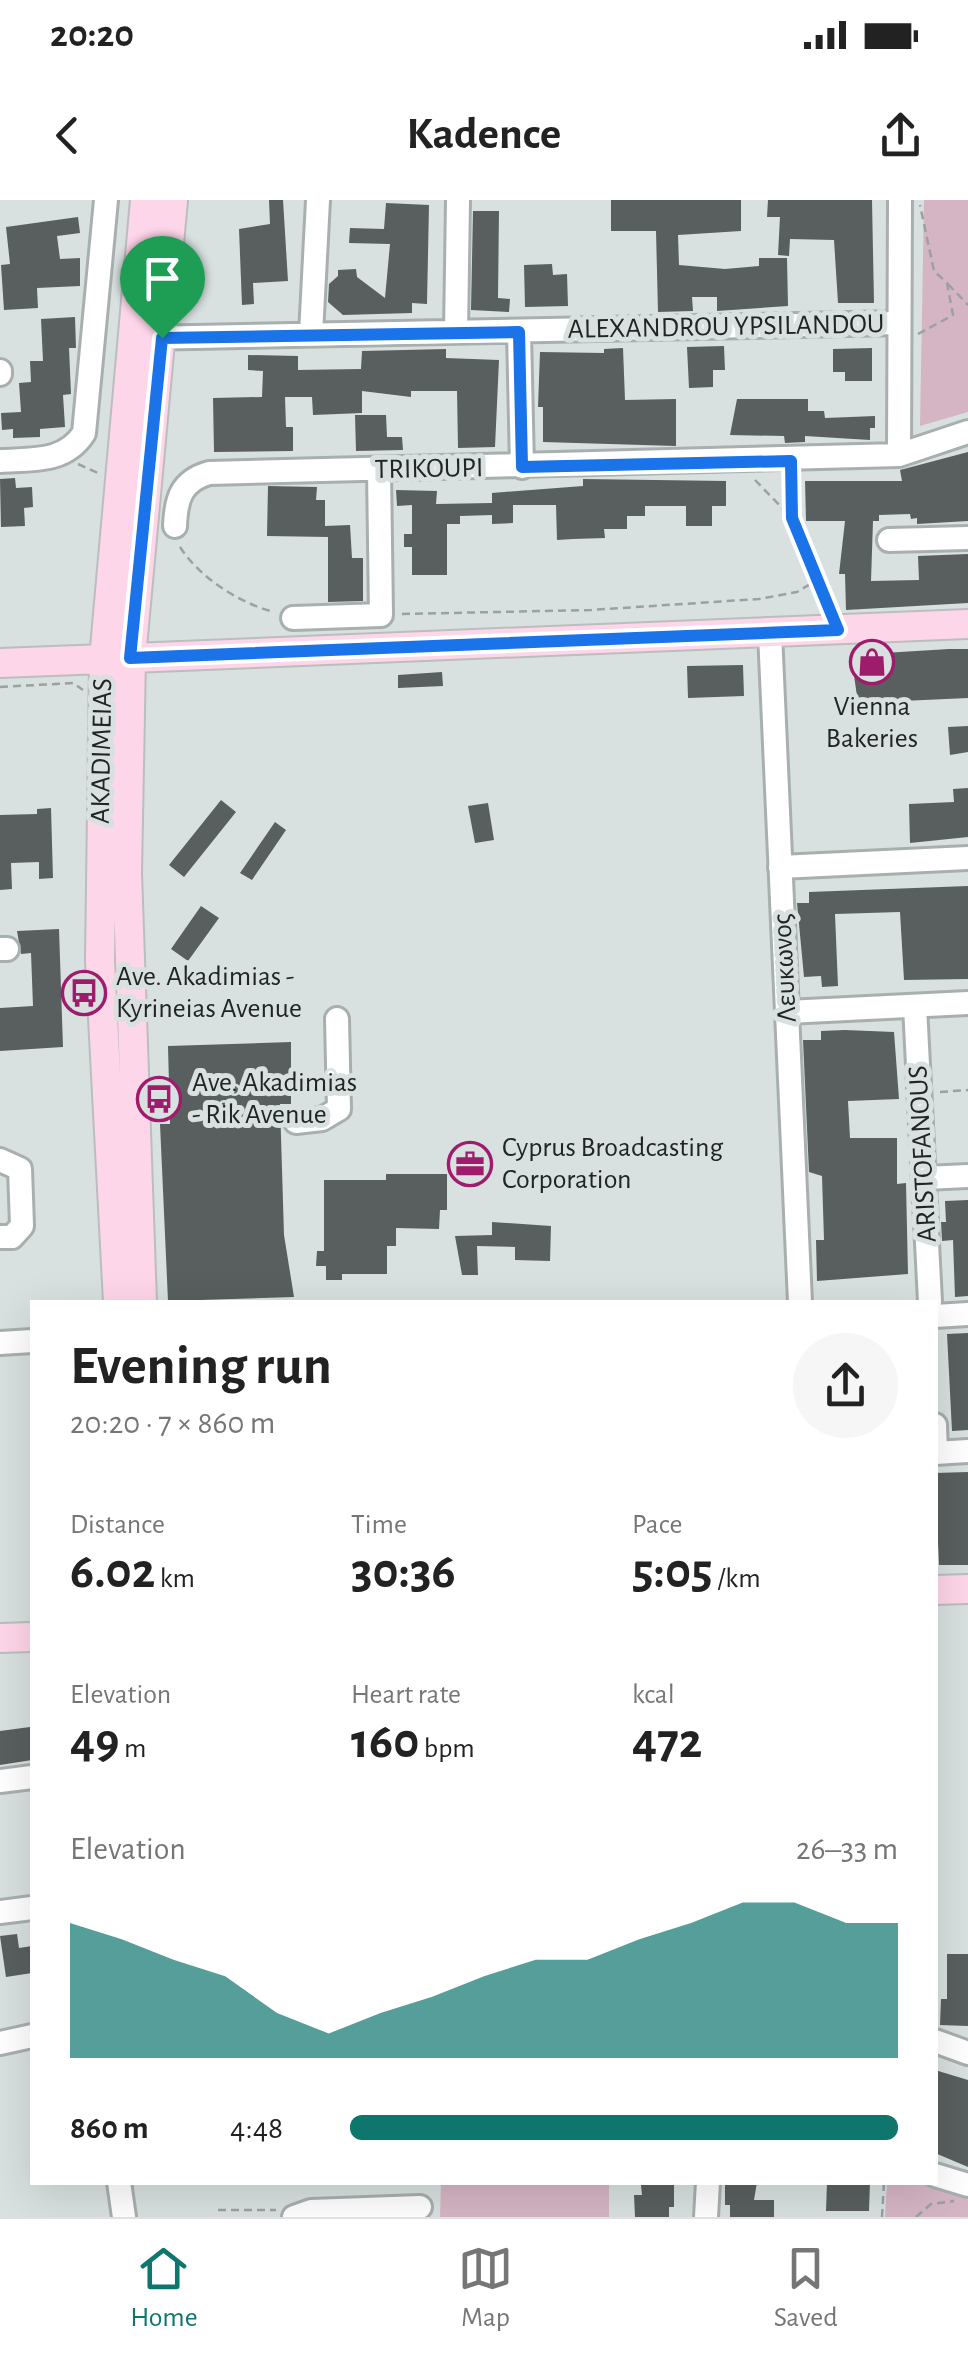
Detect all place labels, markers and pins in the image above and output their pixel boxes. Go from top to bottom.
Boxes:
pin [120,236,205,339]
shop icon: Vienna Bakeries [849,639,895,685]
place label: Vienna Bakeries [826,693,918,753]
place label: Ave. Akadimias - Kyrineias Avenue [116,963,302,1023]
bus stop icon: Ave. Akadimias - Kyrineias Avenue [61,970,107,1016]
place label: Ave. Akadimias - Rik Avenue [192,1069,357,1129]
bus stop icon: Ave. Akadimias - Rik Avenue [136,1076,182,1122]
place label: Cyprus Broadcasting Corporation [502,1134,723,1194]
office icon: Cyprus Broadcasting Corporation [447,1141,493,1187]

